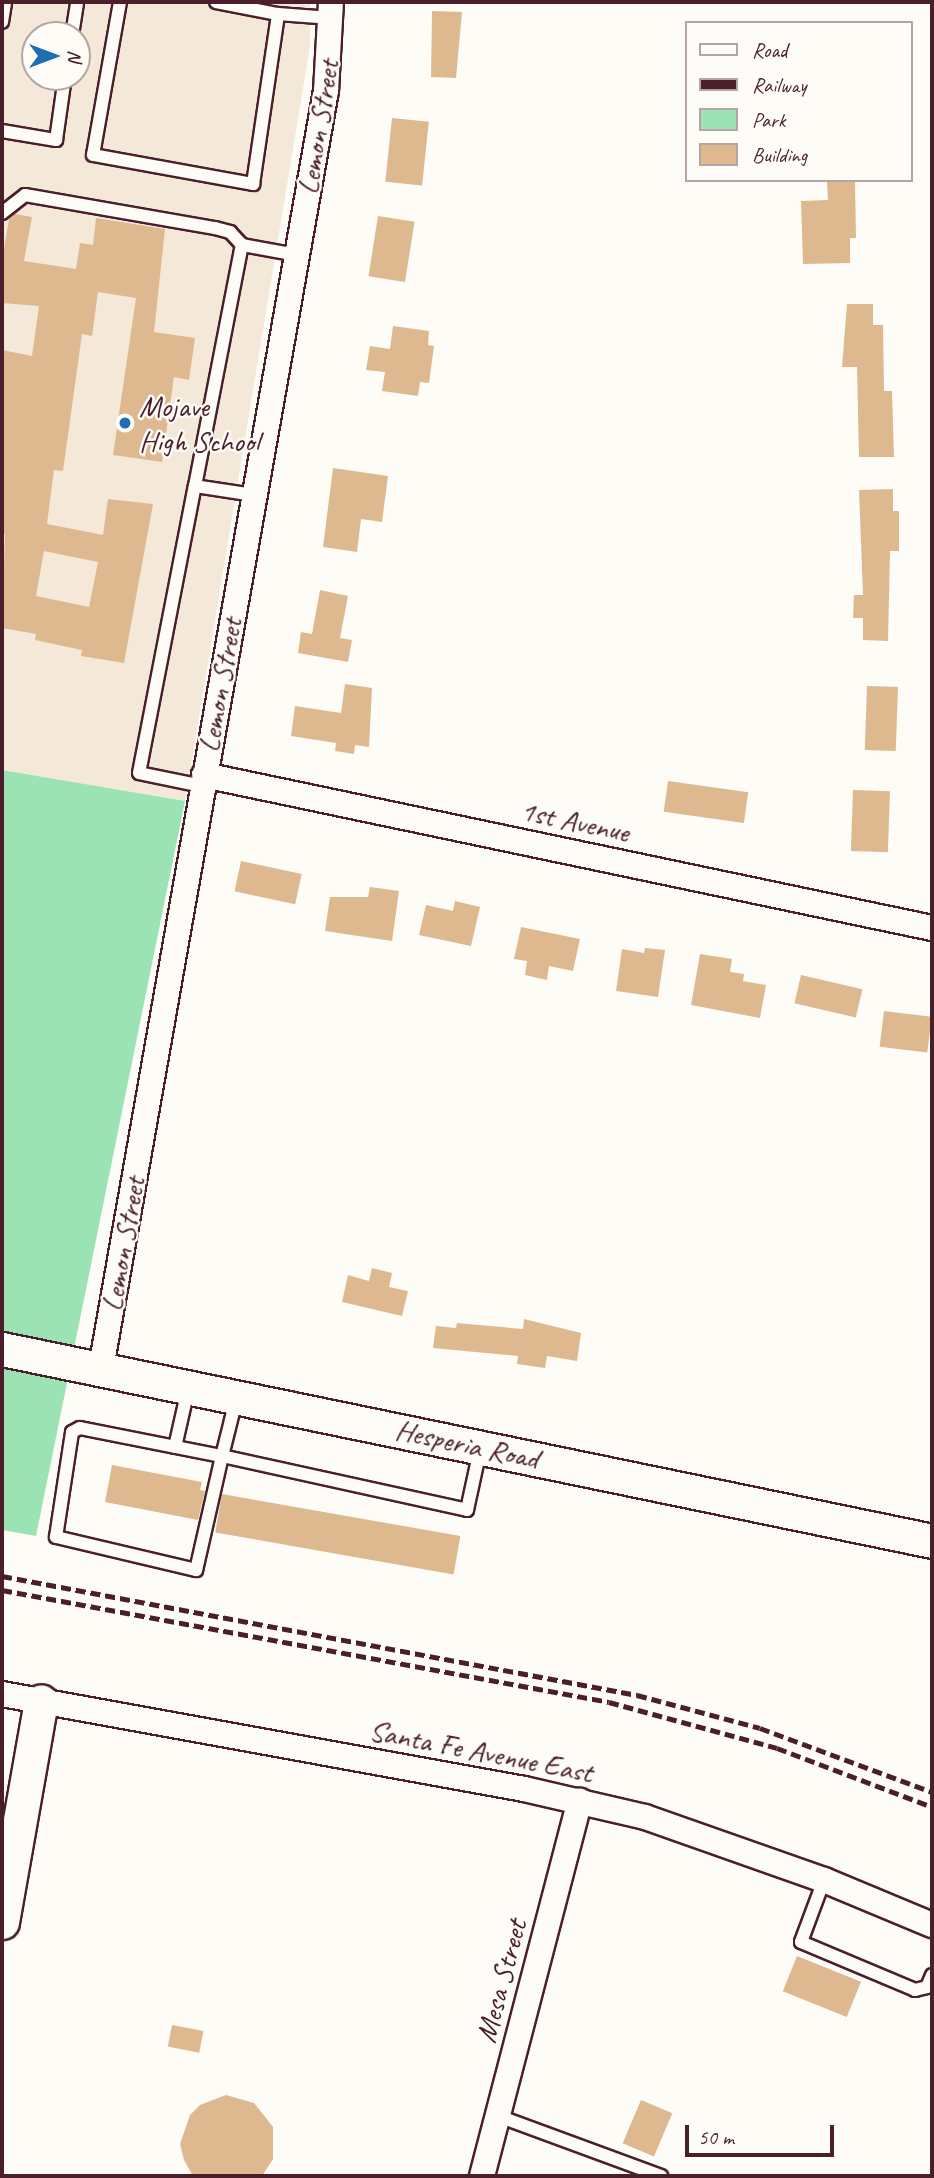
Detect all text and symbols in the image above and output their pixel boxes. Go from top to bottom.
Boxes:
north arrow [21,21,91,91]
legend [685,21,913,182]
text: Road [752,37,787,63]
text: N [63,50,87,62]
street label: Lemon Street [290,57,346,197]
text: Railway [752,72,806,98]
text: Park [752,107,785,133]
text: Building [752,142,807,168]
place label: Mojave High School [139,388,258,458]
marker: Mojave High School [117,415,133,431]
street label: Lemon Street [190,615,250,755]
street label: 1st Avenue [518,792,632,850]
street label: Lemon Street [93,1174,153,1314]
street label: Hesperia Road [392,1411,542,1477]
street label: Santa Fe Avenue East [367,1712,595,1790]
street label: Mesa Street [467,1915,535,2047]
scale bar [689,2112,838,2156]
text: 50 m [698,2124,734,2150]

